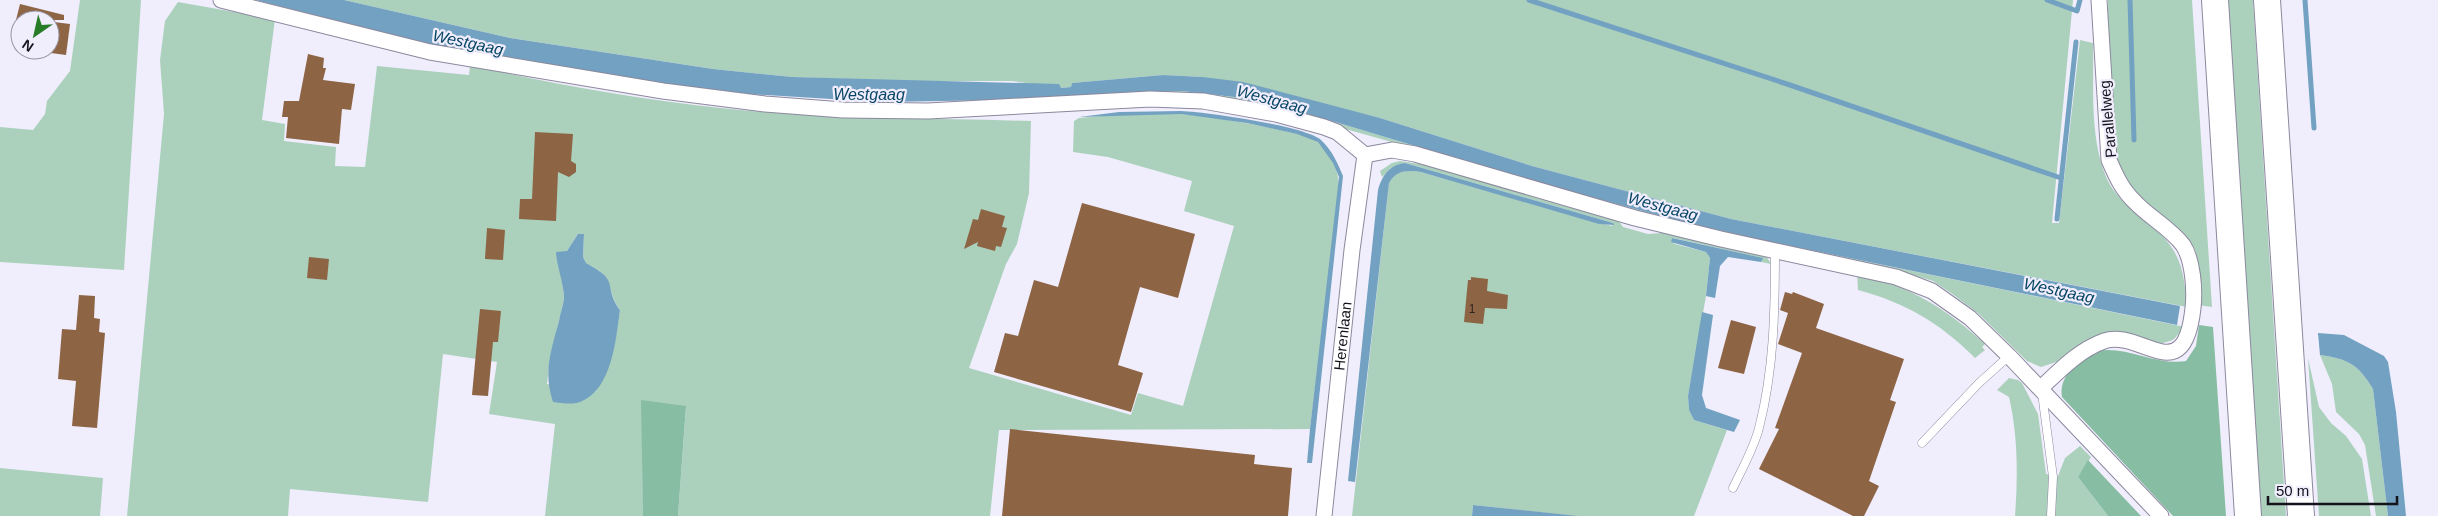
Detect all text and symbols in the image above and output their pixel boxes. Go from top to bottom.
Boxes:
north arrow [10,10,60,60]
water label: Westgaag [431,27,505,58]
text: N [19,36,36,55]
street label: Parallelweg [2096,80,2119,158]
water label: Westgaag [1235,82,1309,117]
water label: Westgaag [833,86,905,103]
water label: Westgaag [1626,189,1700,224]
water label: Westgaag [2022,275,2096,306]
street label: Herenlaan [1330,301,1355,371]
house number: 1 [1469,302,1476,316]
scale bar [2268,474,2397,506]
text: 50 m [2276,482,2309,499]

